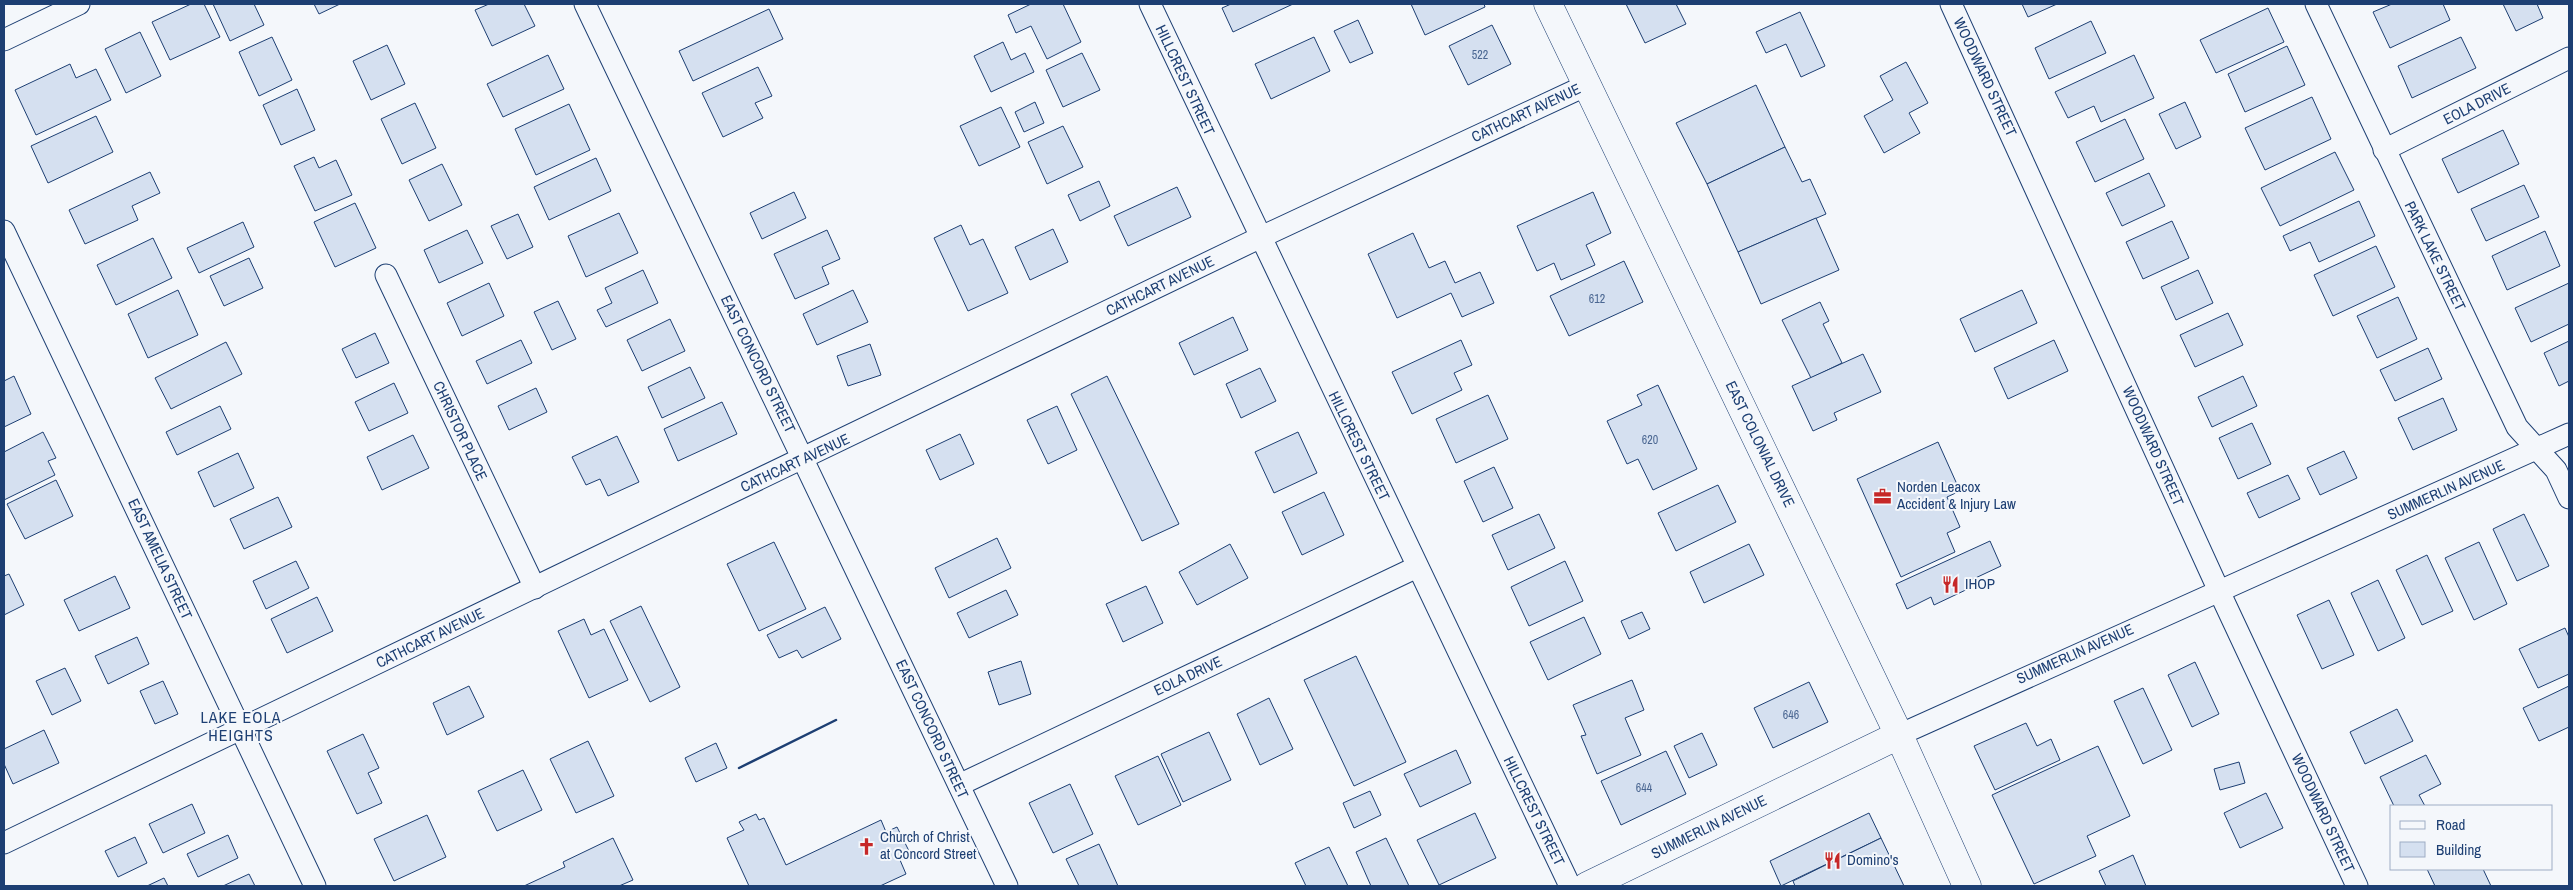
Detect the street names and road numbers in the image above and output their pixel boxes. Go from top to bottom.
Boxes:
street label: WOODWARD STREET [1949,14,2022,140]
street label: HILLCREST STREET [1151,21,1220,139]
street label: CATHCART AVENUE [1468,78,1584,147]
street label: EOLA DRIVE [2439,78,2514,130]
street label: PARK LAKE STREET [2400,198,2471,314]
street label: CATHCART AVENUE [1102,250,1217,321]
street label: EAST CONCORD STREET [716,291,801,437]
street label: EAST COLONIAL DRIVE [1721,377,1800,510]
street label: CHRISTOR PLACE [428,378,493,484]
street label: WOODWARD STREET [2118,383,2189,509]
street label: HILLCREST STREET [1324,388,1395,504]
street label: CATHCART AVENUE [737,428,853,497]
street label: SUMMERLIN AVENUE [2384,454,2508,525]
street label: EAST AMELIA STREET [123,495,198,623]
street label: CATHCART AVENUE [372,602,487,673]
street label: SUMMERLIN AVENUE [2013,618,2137,689]
street label: EOLA DRIVE [1150,651,1225,701]
street label: EAST CONCORD STREET [891,656,974,802]
street label: WOODWARD STREET [2287,750,2360,876]
street label: HILLCREST STREET [1499,753,1570,869]
street label: SUMMERLIN AVENUE [1647,789,1770,864]

